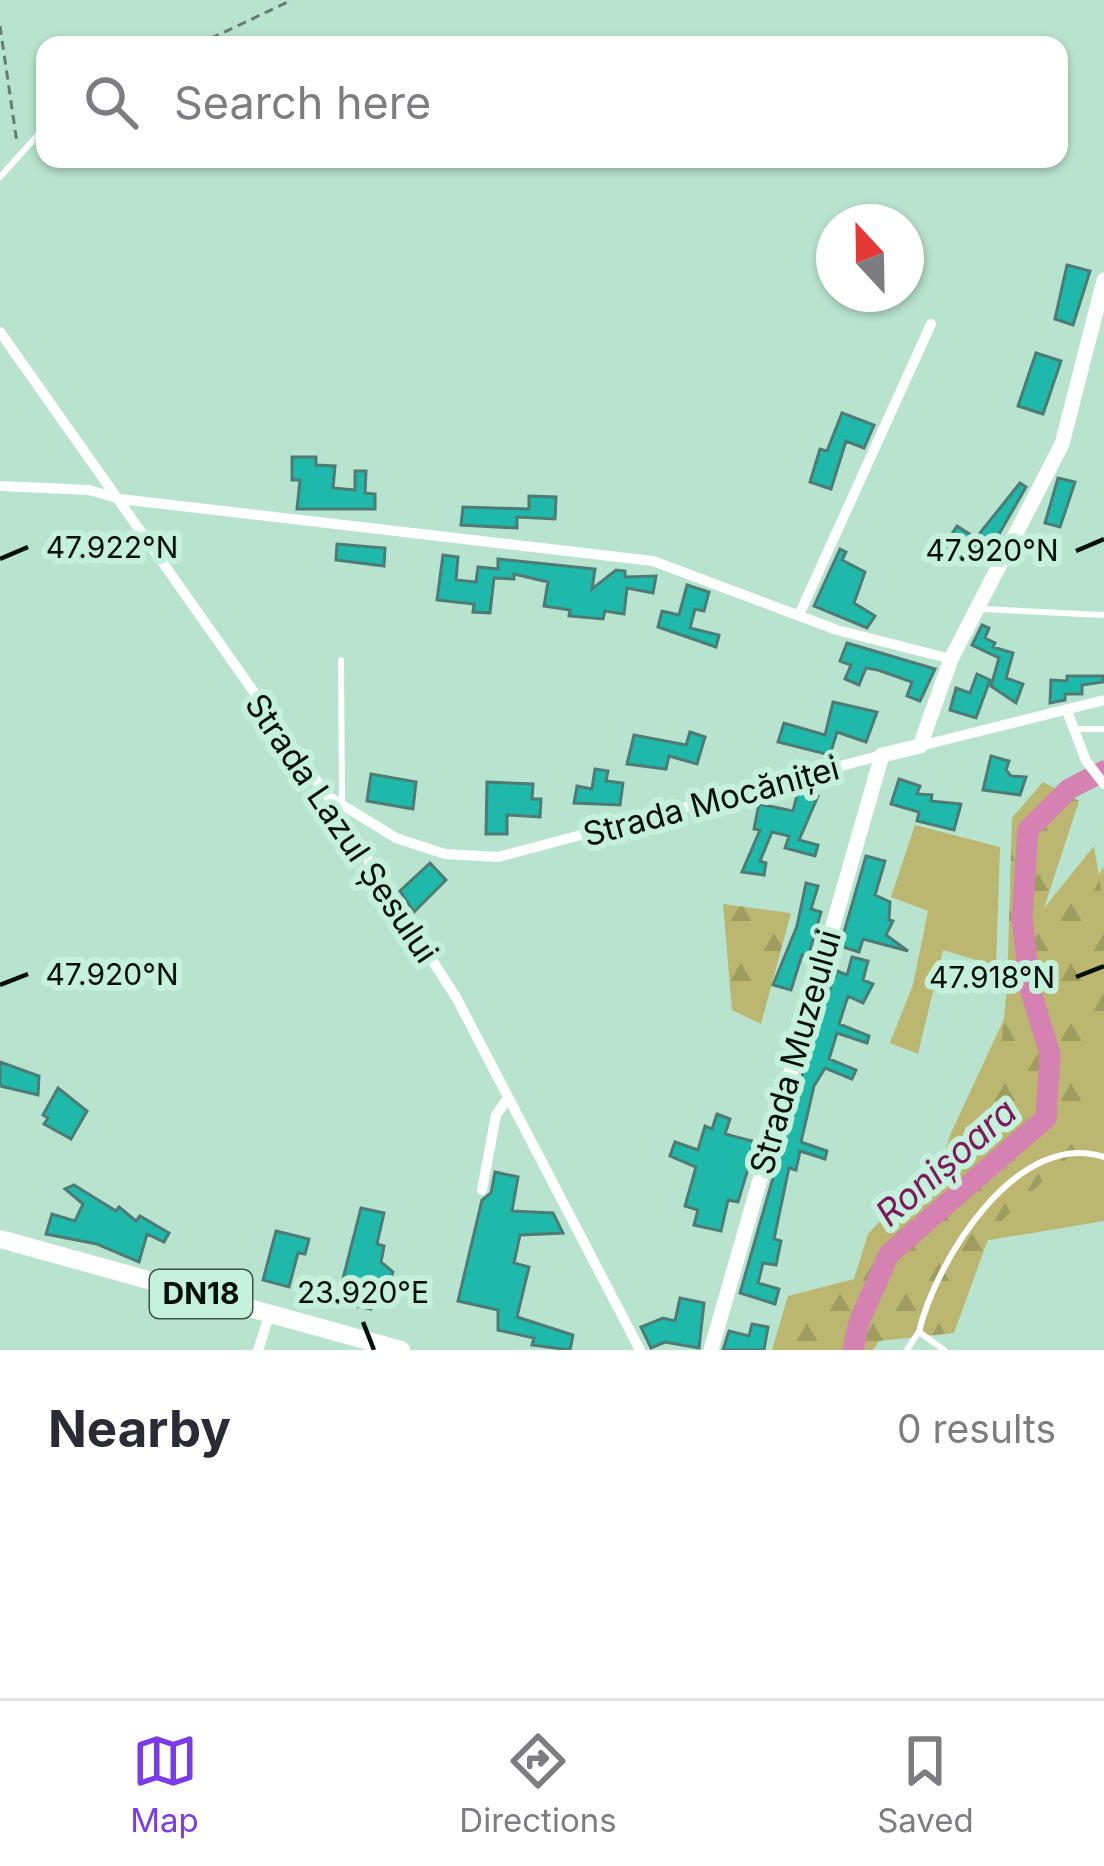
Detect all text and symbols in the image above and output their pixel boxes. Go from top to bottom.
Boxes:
search box [36,36,1068,168]
icon: search [78,69,144,135]
text: Search here [174,75,431,130]
north arrow [816,204,924,312]
text: 47.922°N [46,529,178,565]
text: 47.920°N [925,532,1059,568]
street label: Strada Lazul Șesului [236,686,447,971]
street label: Strada Mocăniței [579,748,843,854]
street label: Strada Muzeului [741,925,849,1179]
text: 47.920°N [45,956,179,992]
text: 47.918°N [929,959,1055,995]
water label: Ronișoara [867,1089,1025,1235]
road number: DN18 [150,1270,252,1318]
text: 23.920°E [297,1274,429,1310]
text: Nearby [48,1398,231,1459]
text: 0 results [897,1405,1056,1452]
tab: Map [130,1728,199,1840]
tab: Directions [459,1728,617,1840]
tab: Saved [877,1728,974,1840]

